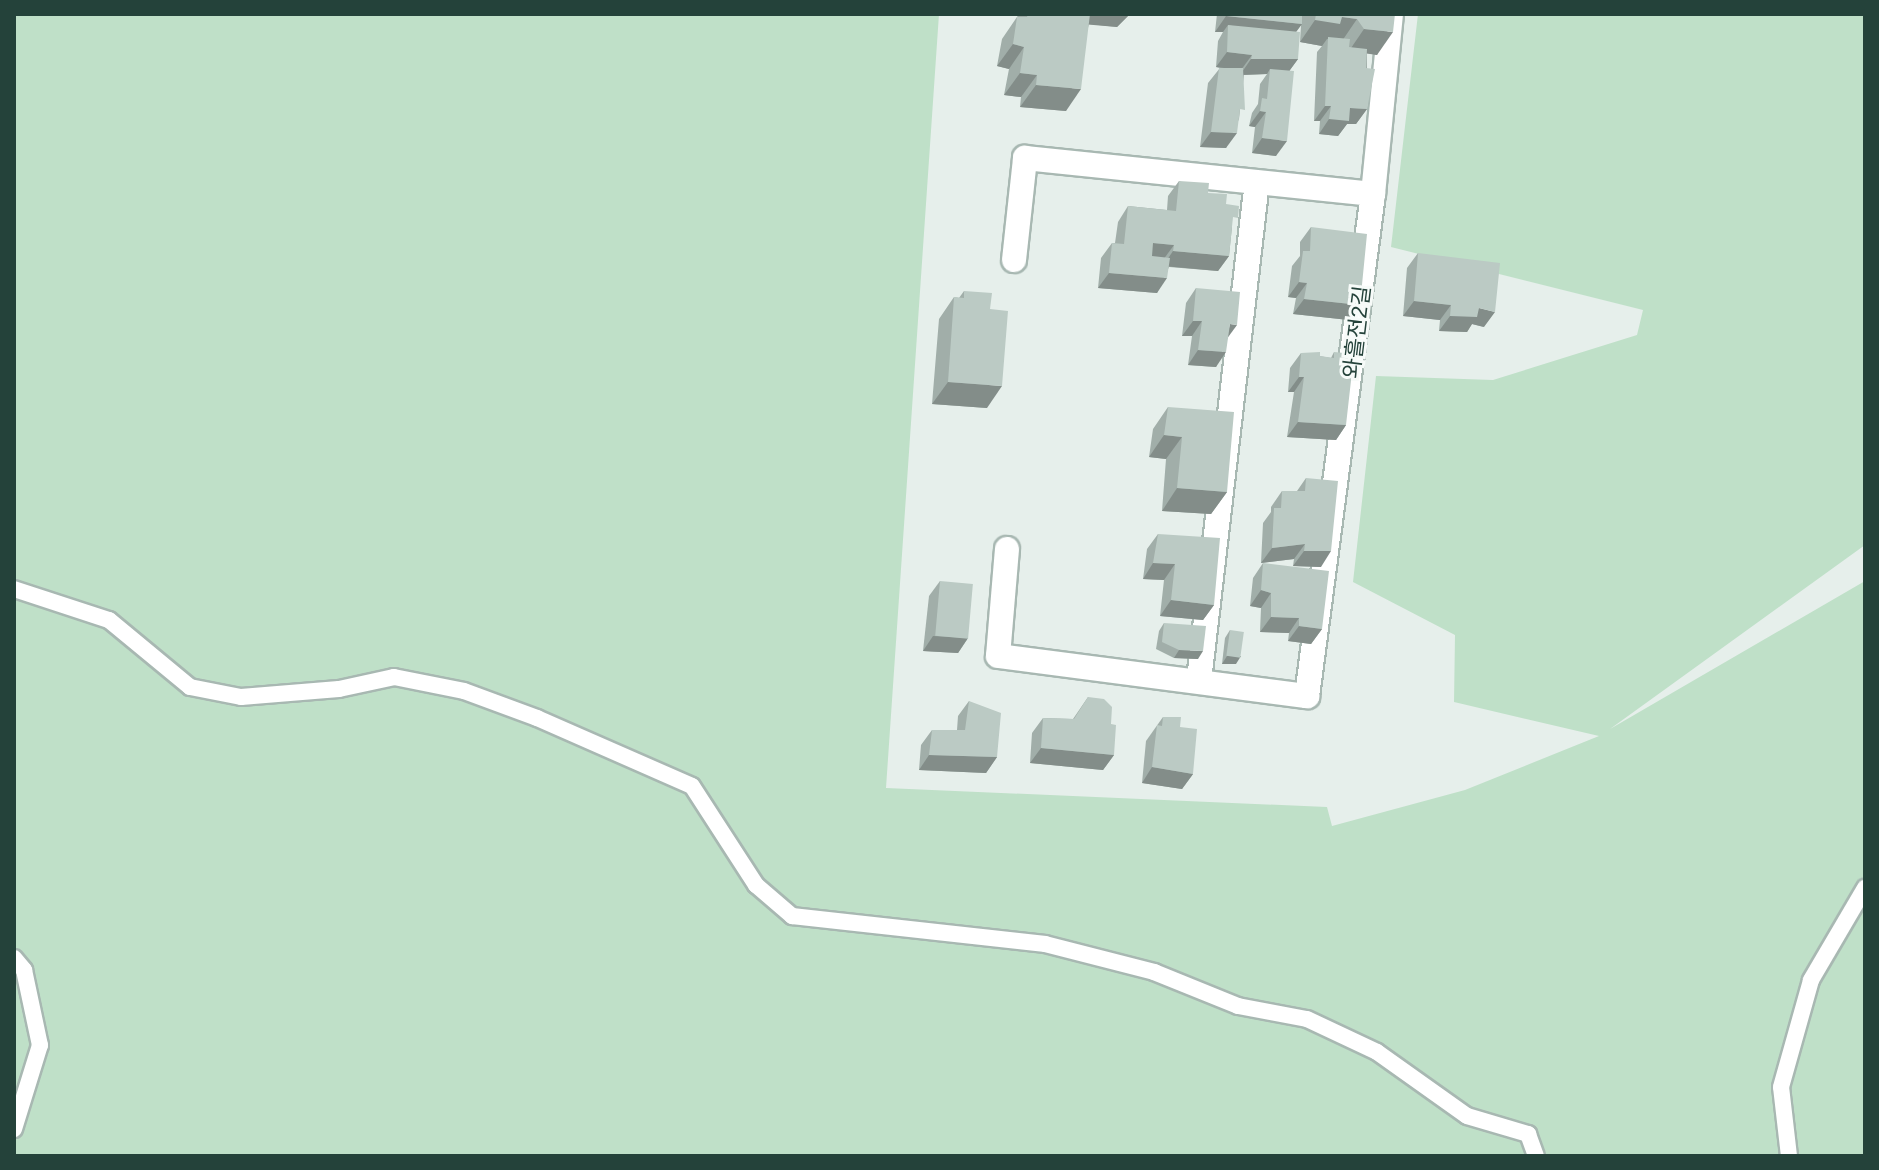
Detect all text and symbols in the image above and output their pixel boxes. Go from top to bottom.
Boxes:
street label: 와흘전2길 [1338,284,1376,380]

